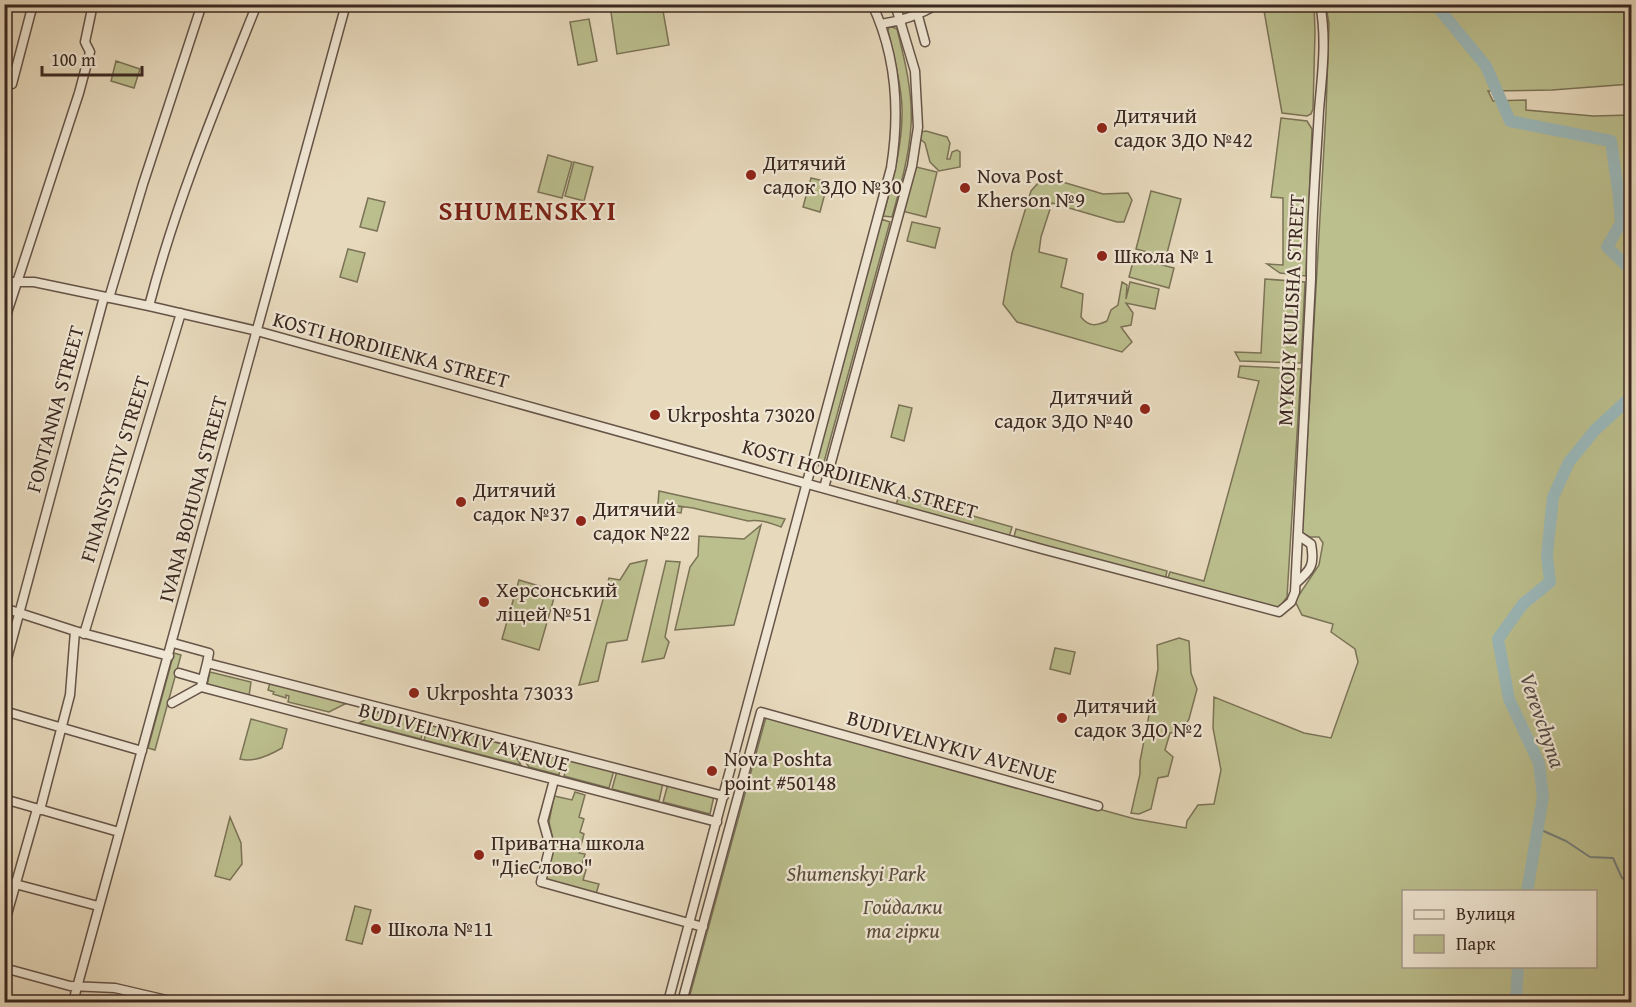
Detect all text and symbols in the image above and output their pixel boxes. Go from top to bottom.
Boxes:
scale bar [42,39,142,77]
text: 100 m [51,46,96,73]
place label: Дитячий садок ЗДО №42 [1113,100,1253,155]
marker: Дитячий садок ЗДО №42 [1095,121,1109,135]
place label: Дитячий садок ЗДО №30 [762,147,902,202]
place label: Nova Post Kherson №9 [977,160,1085,215]
marker: Дитячий садок ЗДО №30 [744,168,758,182]
marker: Nova Post Kherson №9 [958,181,972,195]
district label: SHUMENSKYI [439,190,617,230]
street label: MYKOLY KULISHA STREET [1269,193,1312,427]
place label: Школа № 1 [1114,240,1214,271]
marker: Школа № 1 [1095,249,1109,263]
street label: KOSTI HORDIIENKA STREET [270,303,513,396]
street label: FONTANNA STREET [17,322,92,496]
street label: FINANSYSTIV STREET [71,372,158,566]
place label: Дитячий садок ЗДО №40 [994,381,1133,436]
street label: IVANA BOHUNA STREET [150,392,235,606]
place label: Ukrposhta 73020 [667,399,815,430]
marker: Дитячий садок ЗДО №40 [1138,402,1152,416]
marker: Ukrposhta 73020 [648,408,662,422]
street label: KOSTI HORDIIENKA STREET [739,430,982,527]
place label: Дитячий садок №37 [472,474,570,529]
place label: Дитячий садок №22 [592,493,690,548]
marker: Дитячий садок №37 [454,495,468,509]
marker: Дитячий садок №22 [574,514,588,528]
place label: Херсонський ліцей №51 [496,574,618,629]
marker: Херсонський ліцей №51 [477,595,491,609]
water label: Verevchyna [1512,668,1574,772]
place label: Ukrposhta 73033 [426,677,574,708]
marker: Ukrposhta 73033 [407,686,421,700]
place label: Дитячий садок ЗДО №2 [1073,690,1203,745]
street label: BUDIVELNYKIV AVENUE [355,693,573,780]
street label: BUDIVELNYKIV AVENUE [844,702,1061,791]
marker: Дитячий садок ЗДО №2 [1055,711,1069,725]
place label: Nova Poshta point #50148 [724,743,836,798]
marker: Nova Poshta point #50148 [705,764,719,778]
place label: Приватна школа "ДієСлово" [491,827,645,882]
marker: Приватна школа "ДієСлово" [472,848,486,862]
park label: Shumenskyi Park [786,858,926,889]
legend [1402,890,1597,968]
park label: Гойдалки та гірки [862,891,943,946]
text: Вулиця [1456,900,1515,927]
place label: Школа №11 [388,913,494,944]
marker: Школа №11 [369,922,383,936]
text: Парк [1456,930,1496,957]

